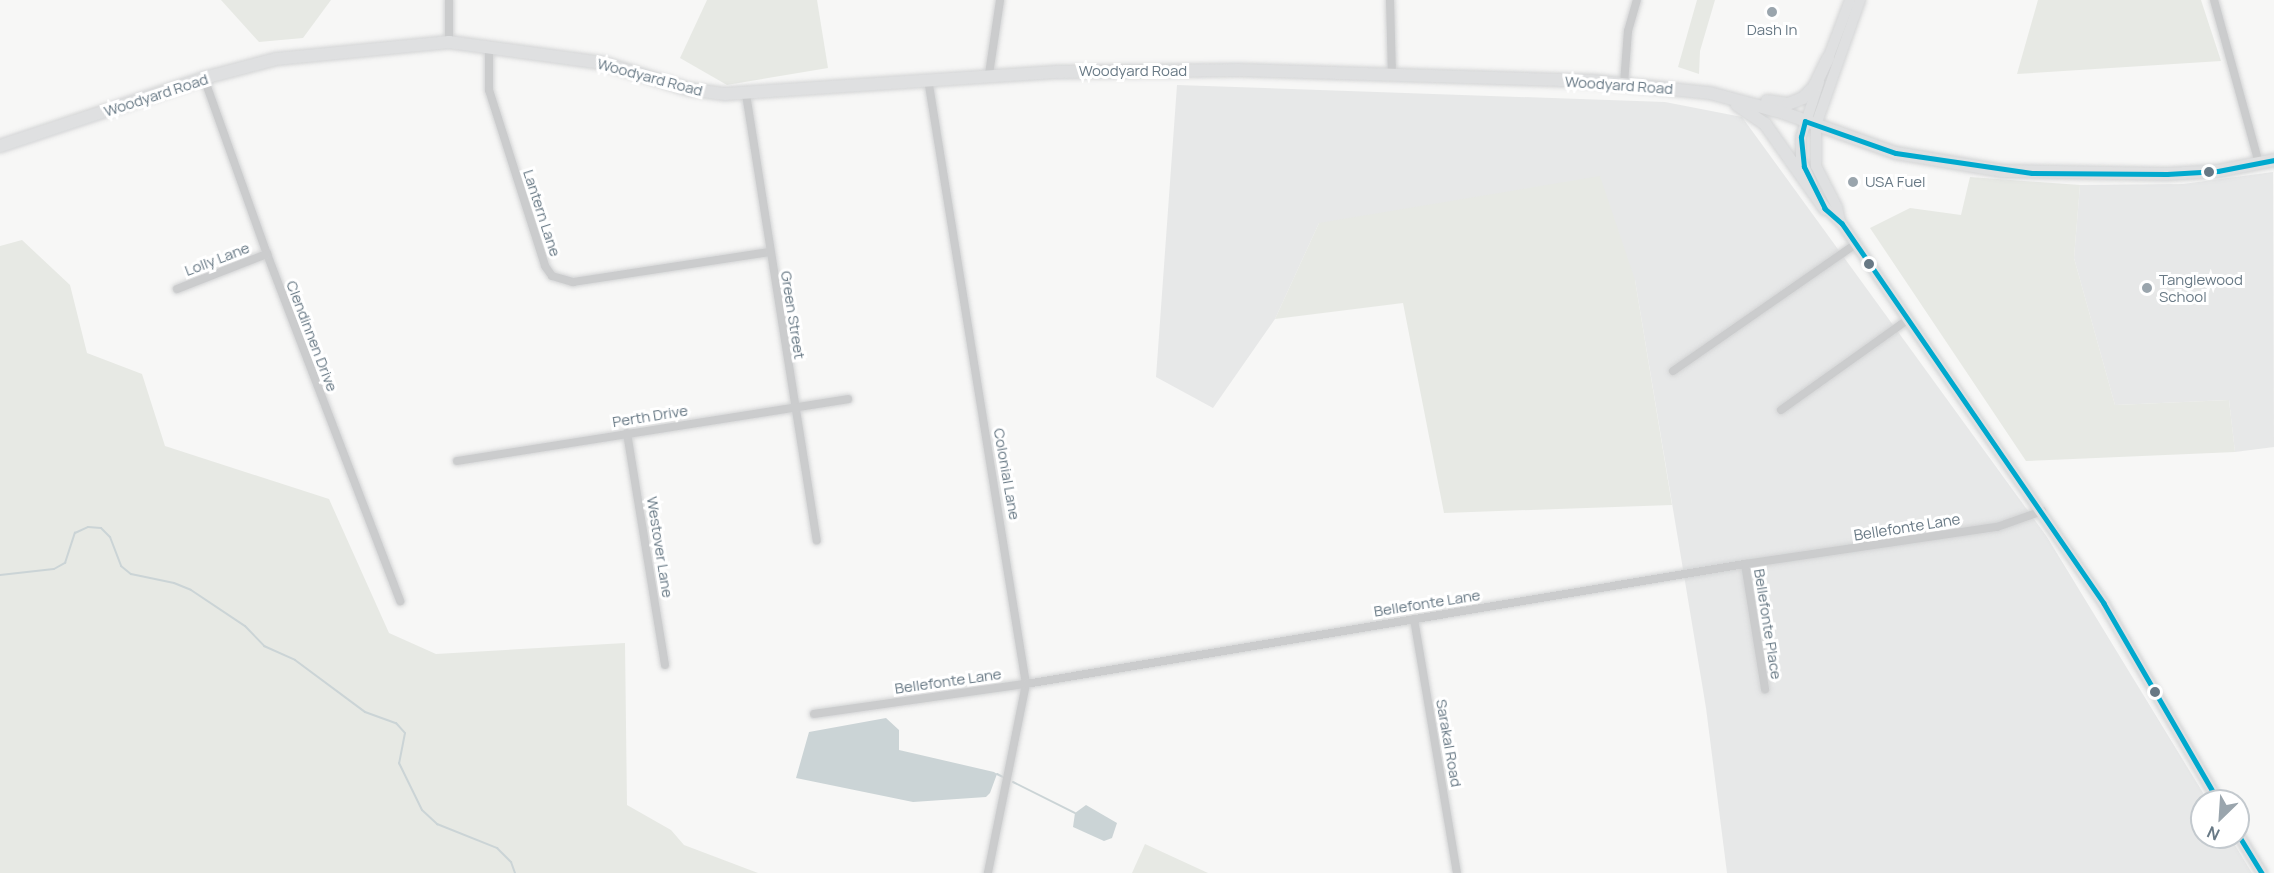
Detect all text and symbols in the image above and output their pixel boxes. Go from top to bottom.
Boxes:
marker: Dash In [1765,5,1779,19]
place label: Dash In [1747,21,1797,39]
street label: Woodyard Road [595,54,705,100]
street label: Woodyard Road [1079,62,1187,80]
street label: Woodyard Road [102,70,210,120]
street label: Woodyard Road [1564,72,1674,98]
unlabelled marker [2203,166,2215,178]
street label: Lantern Lane [519,167,565,259]
place label: USA Fuel [1865,173,1926,191]
marker: USA Fuel [1846,175,1860,189]
street label: Lolly Lane [182,238,252,280]
unlabelled marker [1863,258,1875,270]
street label: Green Street [777,270,809,360]
place label: Tanglewood School [2159,270,2243,305]
street label: Clendinnen Drive [283,278,341,394]
marker: Tanglewood School [2140,281,2154,295]
street label: Perth Drive [611,401,689,431]
street label: Colonial Lane [990,427,1024,521]
street label: Westover Lane [643,495,677,599]
street label: Bellefonte Lane [1852,510,1962,544]
street label: Bellefonte Place [1750,567,1786,681]
street label: Bellefonte Lane [1372,586,1482,620]
street label: Bellefonte Lane [893,665,1003,697]
unlabelled marker [2149,686,2161,698]
street label: Sarakal Road [1432,698,1466,788]
north arrow [2190,789,2250,849]
text: N [2203,821,2223,846]

